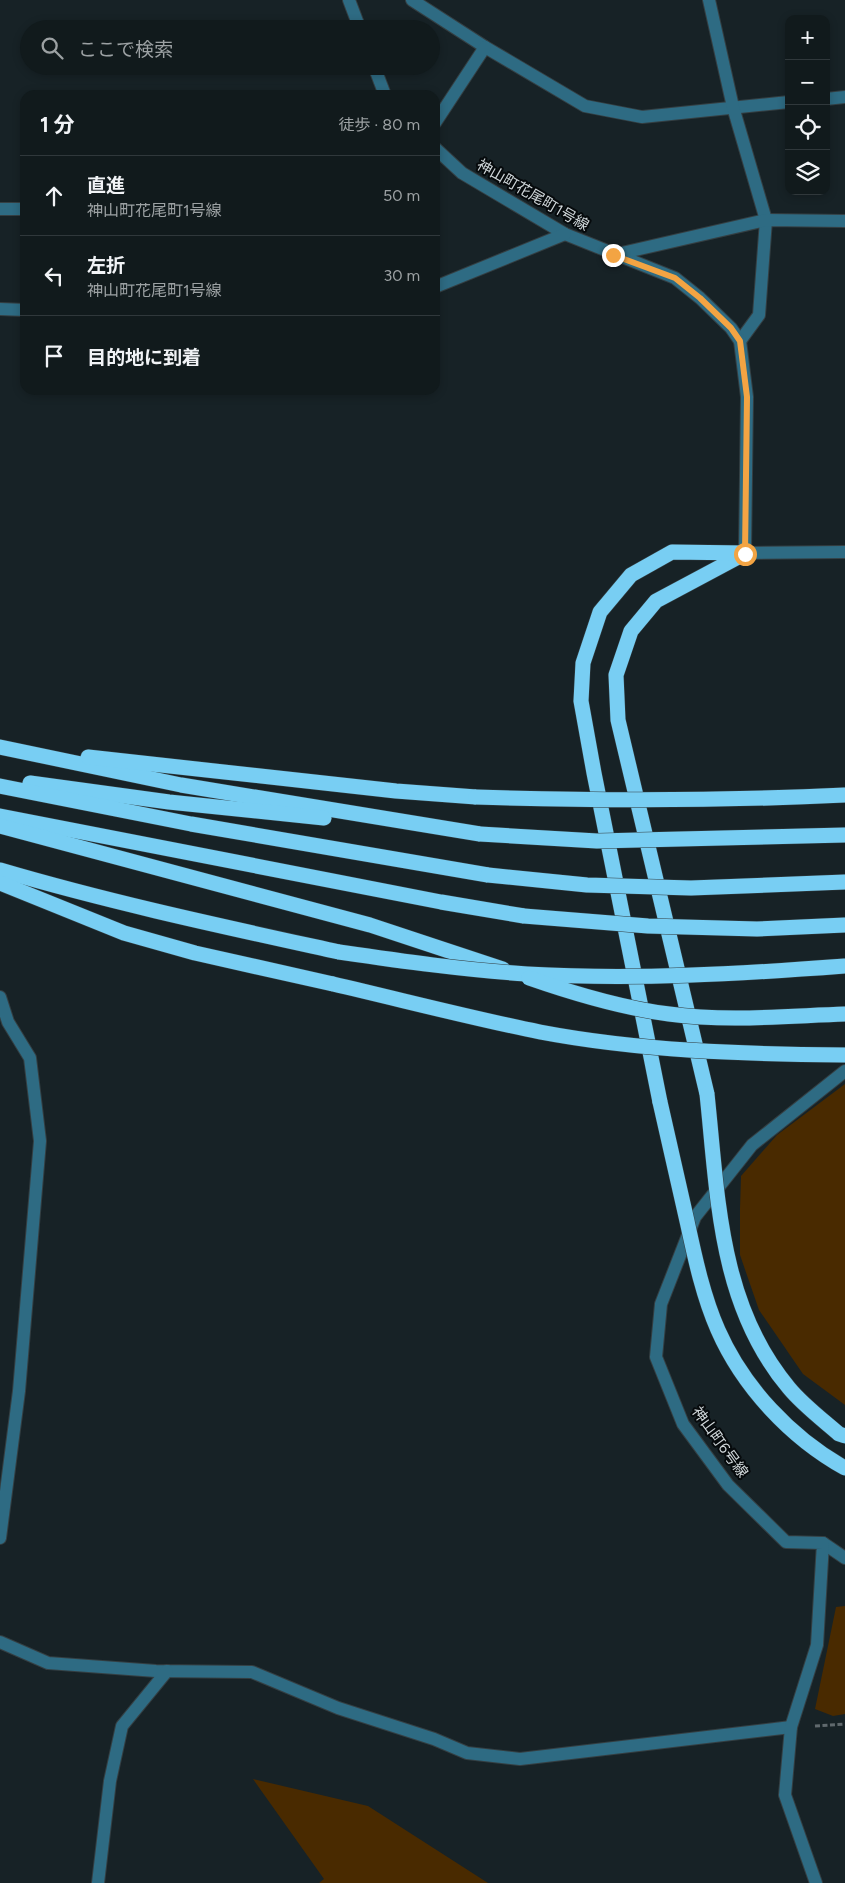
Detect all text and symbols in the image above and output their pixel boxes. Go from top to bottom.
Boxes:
map controls [785,15,830,195]
button: + [785,15,830,60]
search box [20,20,440,75]
icon: search [38,34,66,62]
text: ここで検索 [78,38,173,61]
button: − [785,60,830,105]
button: locate [785,105,830,150]
text: 1 分 [40,112,75,137]
text: 徒歩 · 80 m [338,115,420,134]
button: layers [785,150,830,195]
street label: 神山町花尾町1号線 [474,156,592,234]
text: 直進 [87,174,125,197]
icon: ahead [40,182,68,210]
text: 50 m [383,186,420,205]
text: 神山町花尾町1号線 [87,201,222,220]
route end [602,244,625,267]
text: 左折 [87,254,125,277]
icon: left [40,262,68,290]
text: 30 m [383,266,420,285]
text: 神山町花尾町1号線 [87,281,222,300]
icon: arrive [40,342,68,370]
text: 目的地に到着 [87,346,201,369]
route start [734,543,757,566]
street label: 神山町6号線 [688,1403,752,1481]

